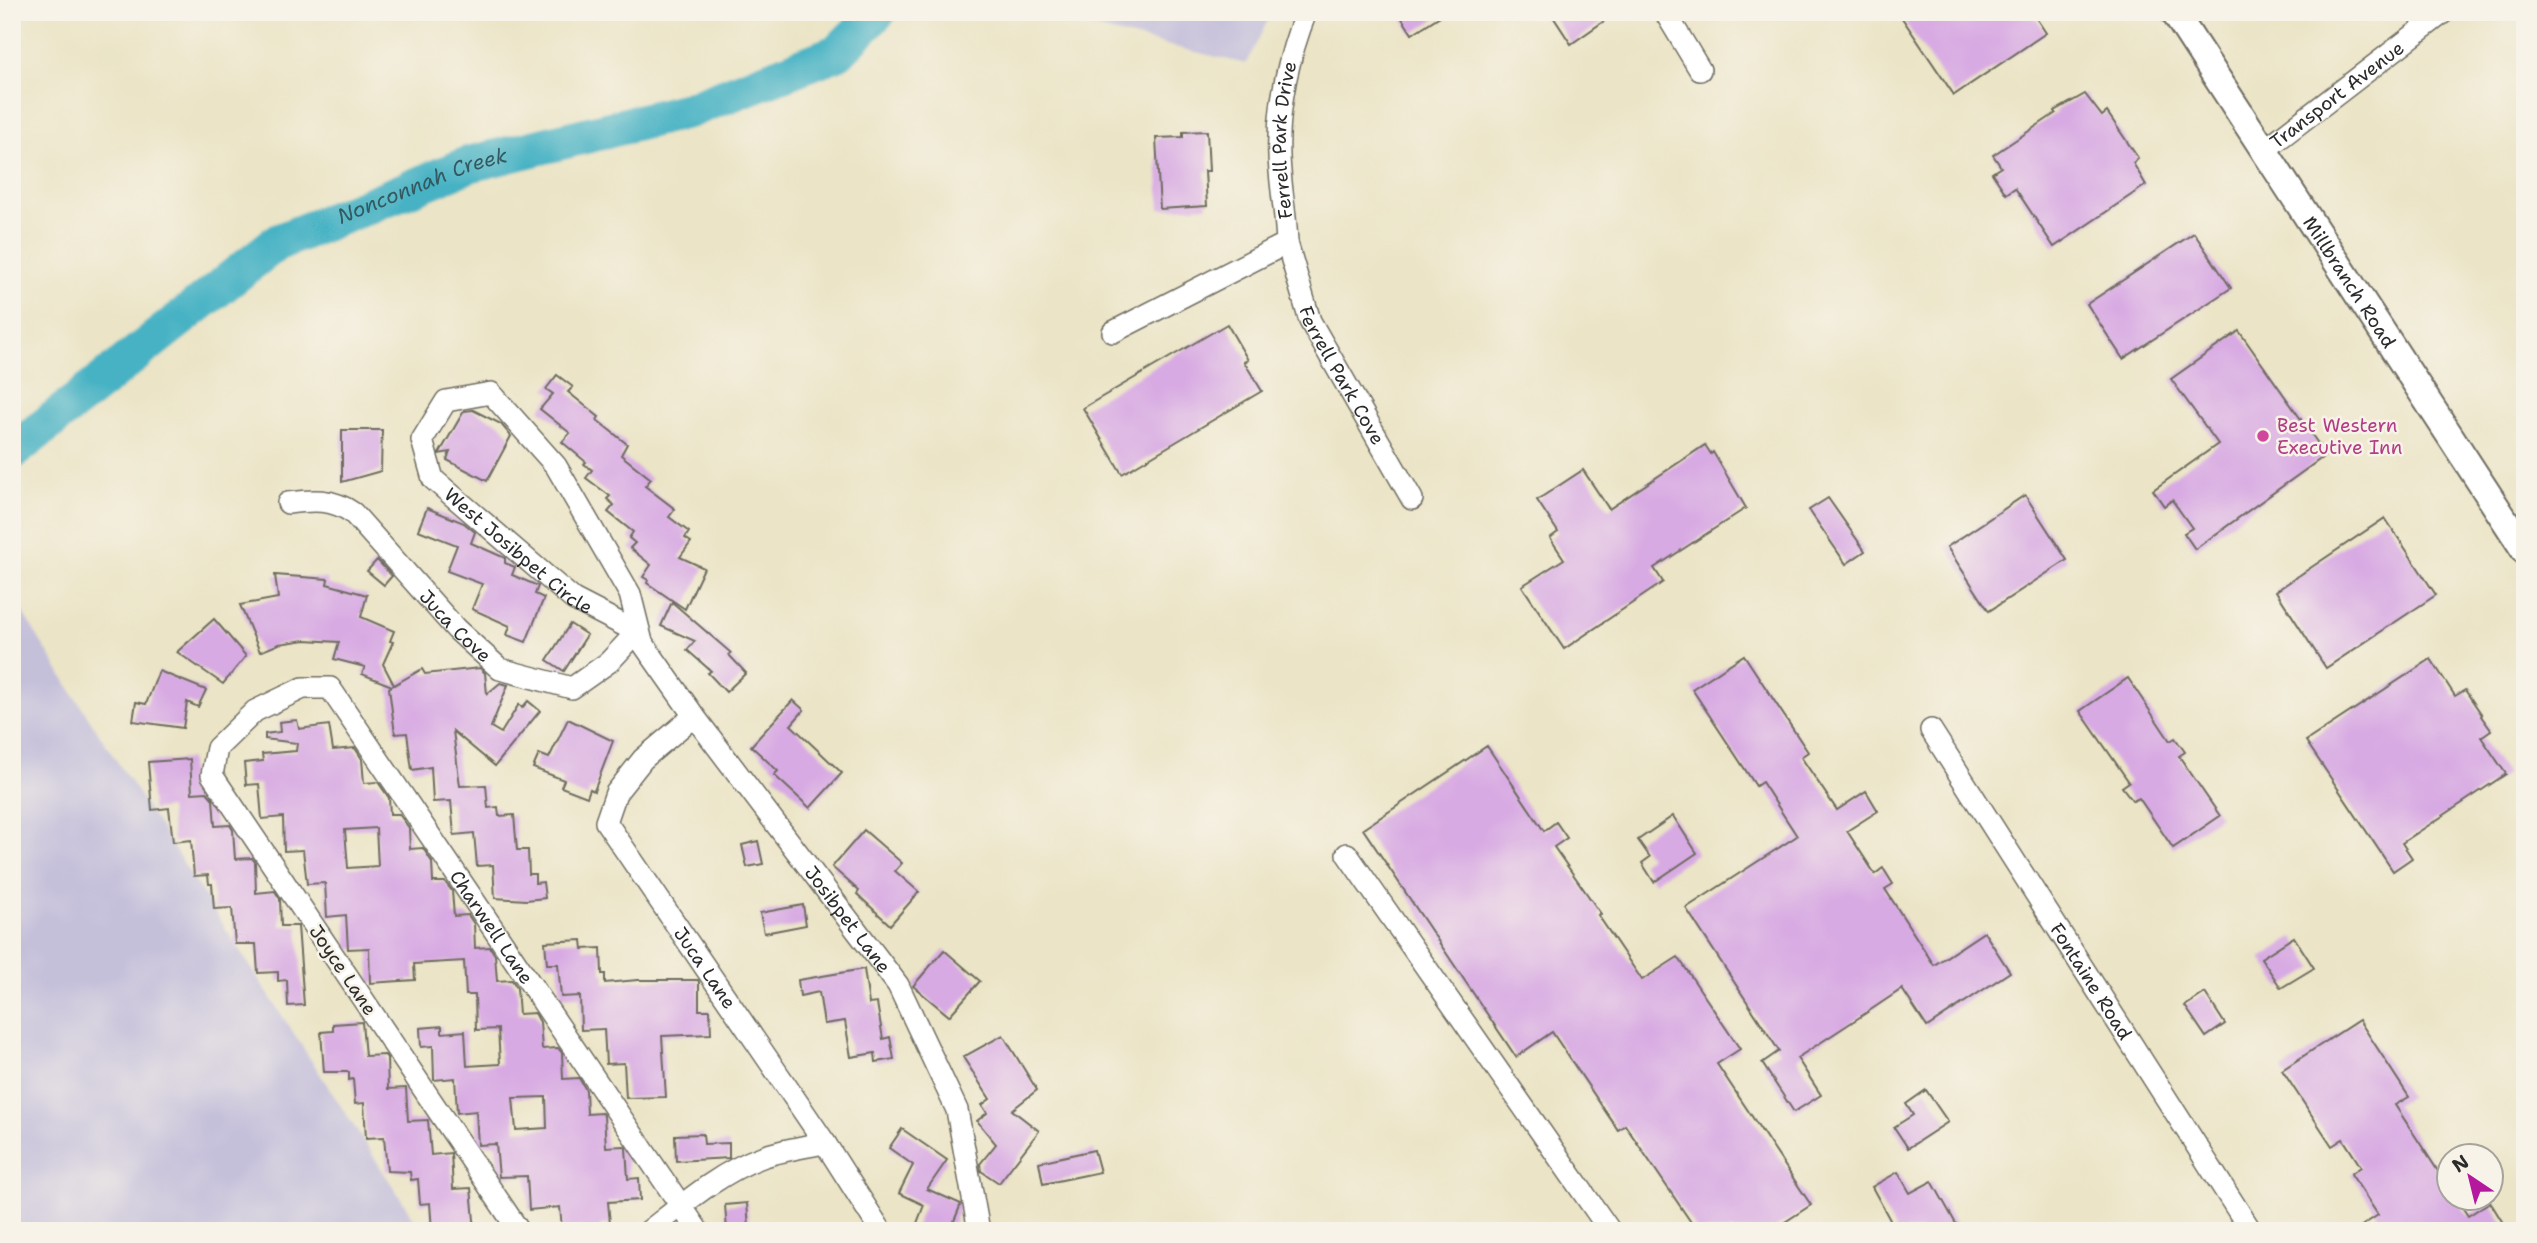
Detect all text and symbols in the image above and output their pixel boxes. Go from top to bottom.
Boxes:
street label: Transport Avenue [2265,35,2409,154]
street label: Ferrell Park Drive [1266,58,1302,220]
water label: Nonconnah Creek [333,141,510,231]
street label: Millbranch Road [2298,211,2402,353]
street label: Ferrell Park Cove [1294,303,1391,449]
place label: Best Western Executive Inn [2277,413,2402,460]
marker: Best Western Executive Inn [2255,428,2271,444]
street label: West Josibpet Circle [439,482,597,620]
street label: Juca Cove [414,584,497,668]
street label: Josibpet Lane [799,860,897,978]
street label: Charwell Lane [444,865,539,989]
street label: Fontaine Road [2045,918,2138,1044]
street label: Joyce Lane [303,920,383,1020]
street label: Juca Lane [668,922,742,1013]
north arrow [2436,1142,2506,1212]
text: N [2447,1149,2474,1178]

